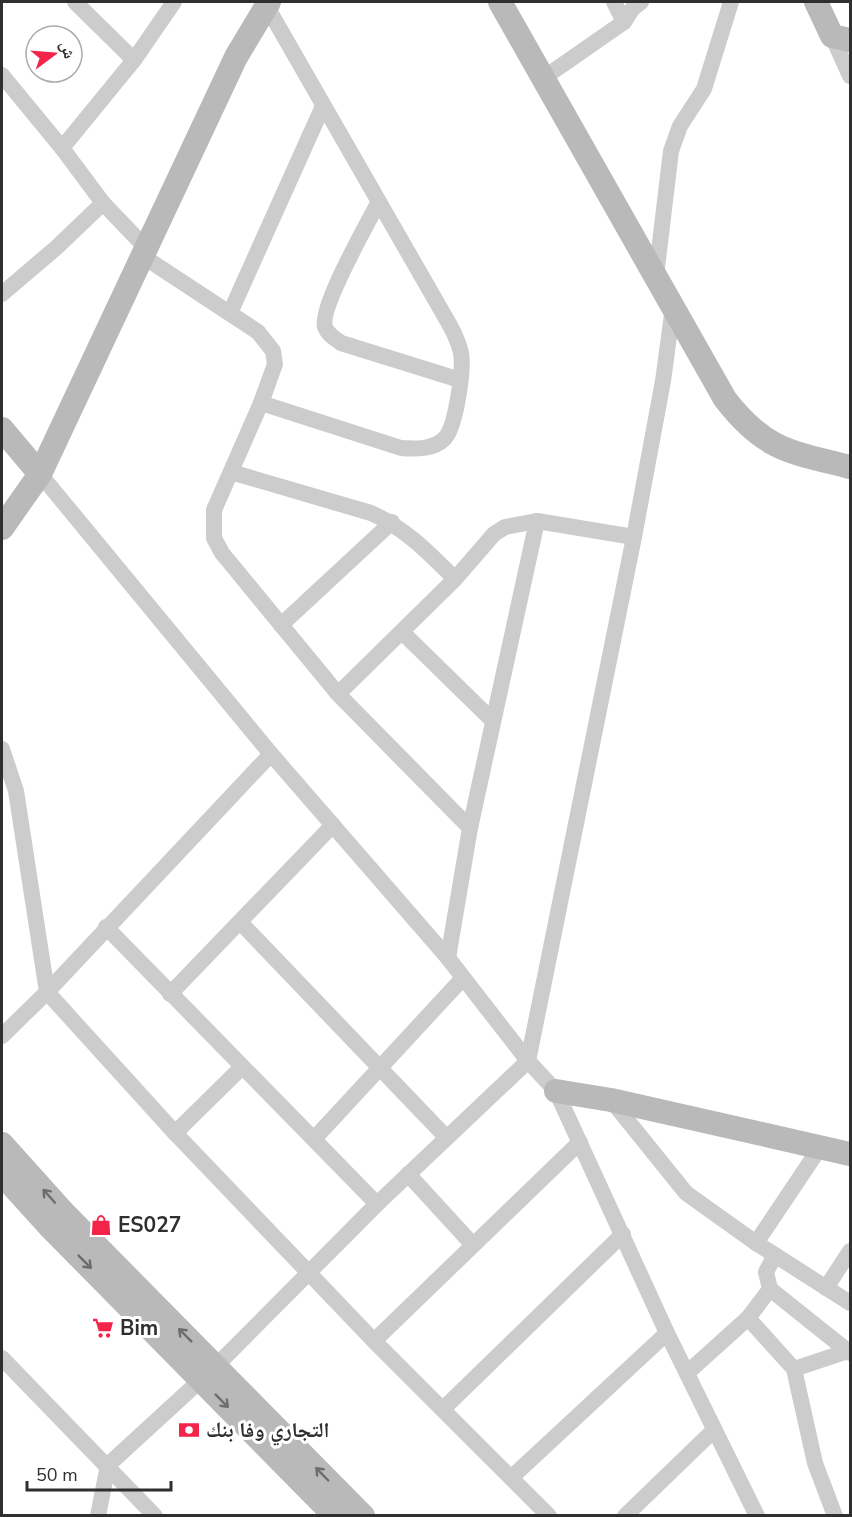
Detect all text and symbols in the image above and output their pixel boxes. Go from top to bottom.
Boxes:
north arrow [24,24,84,84]
text: ش [55,39,80,61]
one-way arrow [42,1189,56,1204]
place label: ES027 [118,1211,181,1239]
shop icon: ES027 [89,1213,113,1237]
one-way arrow [77,1255,92,1270]
place label: Bim [120,1314,158,1342]
supermarket icon: Bim [91,1316,115,1340]
one-way arrow [178,1327,193,1342]
one-way arrow [214,1393,229,1408]
place label: التجاري وفا بنك [206,1416,330,1446]
bank icon: التجاري وفا بنك [177,1418,201,1442]
scale bar [27,1454,171,1492]
text: 50 m [36,1463,78,1487]
one-way arrow [315,1466,330,1481]

